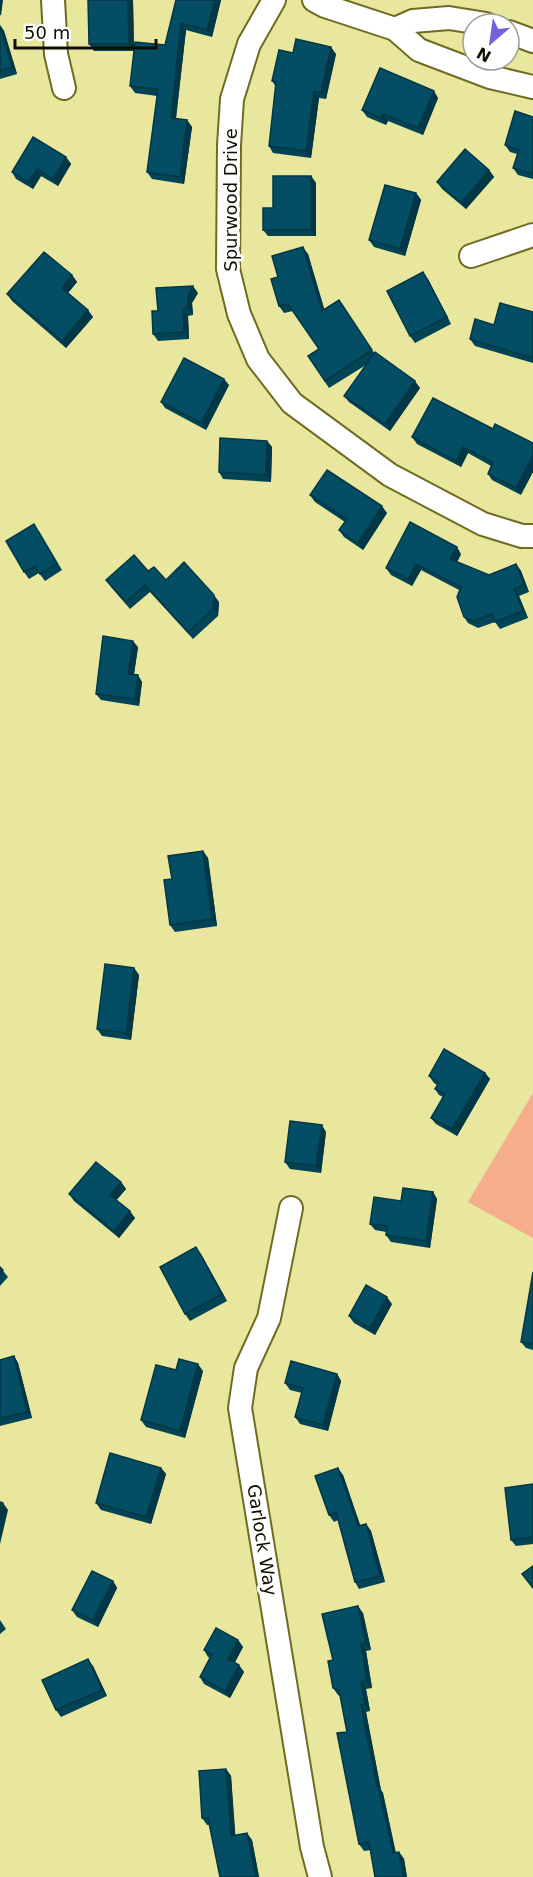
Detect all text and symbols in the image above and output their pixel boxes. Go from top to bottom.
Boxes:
scale bar [15,12,156,50]
north arrow [461,12,521,72]
text: 50 m [24,22,70,43]
text: N [474,43,494,66]
street label: Spurwood Drive [220,128,241,272]
street label: Garlock Way [243,1483,282,1598]

